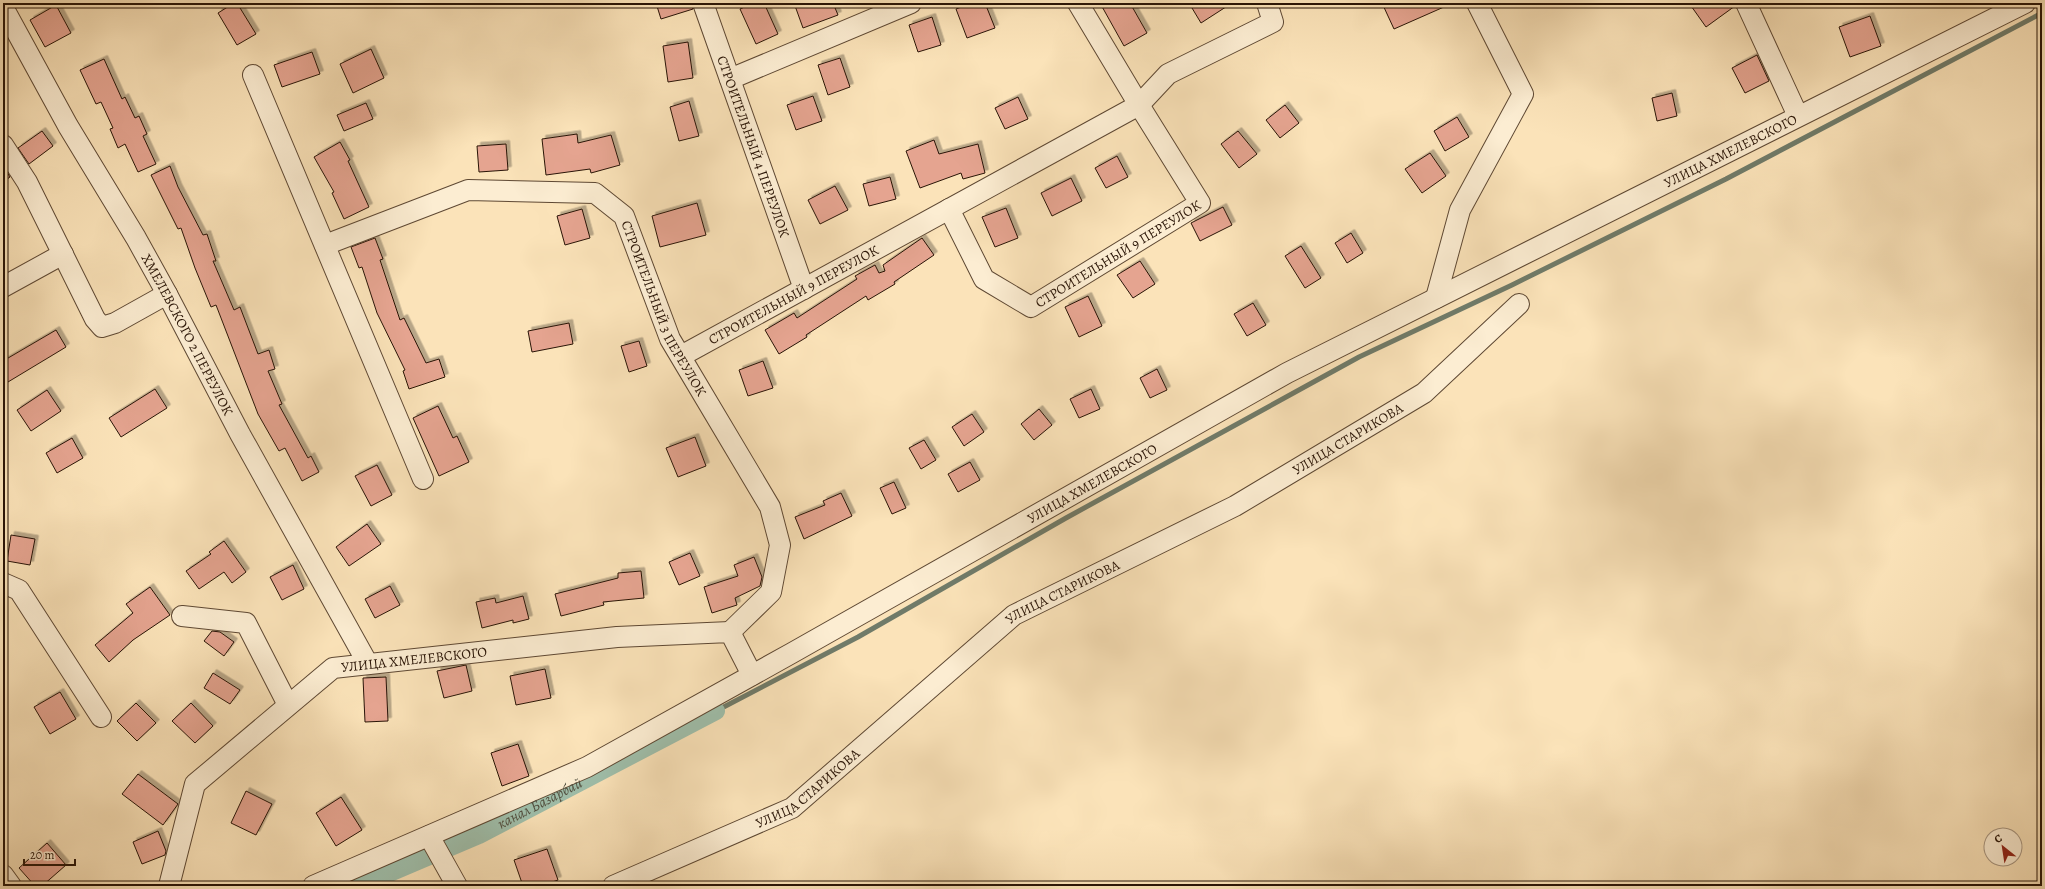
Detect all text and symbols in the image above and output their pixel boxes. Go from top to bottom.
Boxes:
street label: СТРОИТЕЛЬНЫЙ 4 ПЕРЕУЛОК [713,53,794,240]
street label: УЛИЦА ХМЕЛЕВСКОГО [1661,109,1800,192]
street label: СТРОИТЕЛЬНЫЙ 9 ПЕРЕУЛОК [1031,195,1204,312]
street label: СТРОИТЕЛЬНЫЙ 3 ПЕРЕУЛОК [617,218,711,400]
street label: СТРОИТЕЛЬНЫЙ 9 ПЕРЕУЛОК [705,240,882,349]
street label: ХМЕЛЕВСКОГО 2 ПЕРЕУЛОК [137,250,238,419]
street label: УЛИЦА СТАРИКОВА [1289,398,1407,479]
street label: УЛИЦА ХМЕЛЕВСКОГО [1024,439,1161,528]
street label: УЛИЦА СТАРИКОВА [1001,555,1123,628]
street label: УЛИЦА ХМЕЛЕВСКОГО [340,642,488,677]
street label: УЛИЦА СТАРИКОВА [752,744,864,832]
water label: канал Базарбай [494,773,586,834]
north arrow [1983,827,2023,867]
text: С [1992,830,2005,847]
scale bar [24,841,75,867]
text: 20 m [30,847,54,863]

